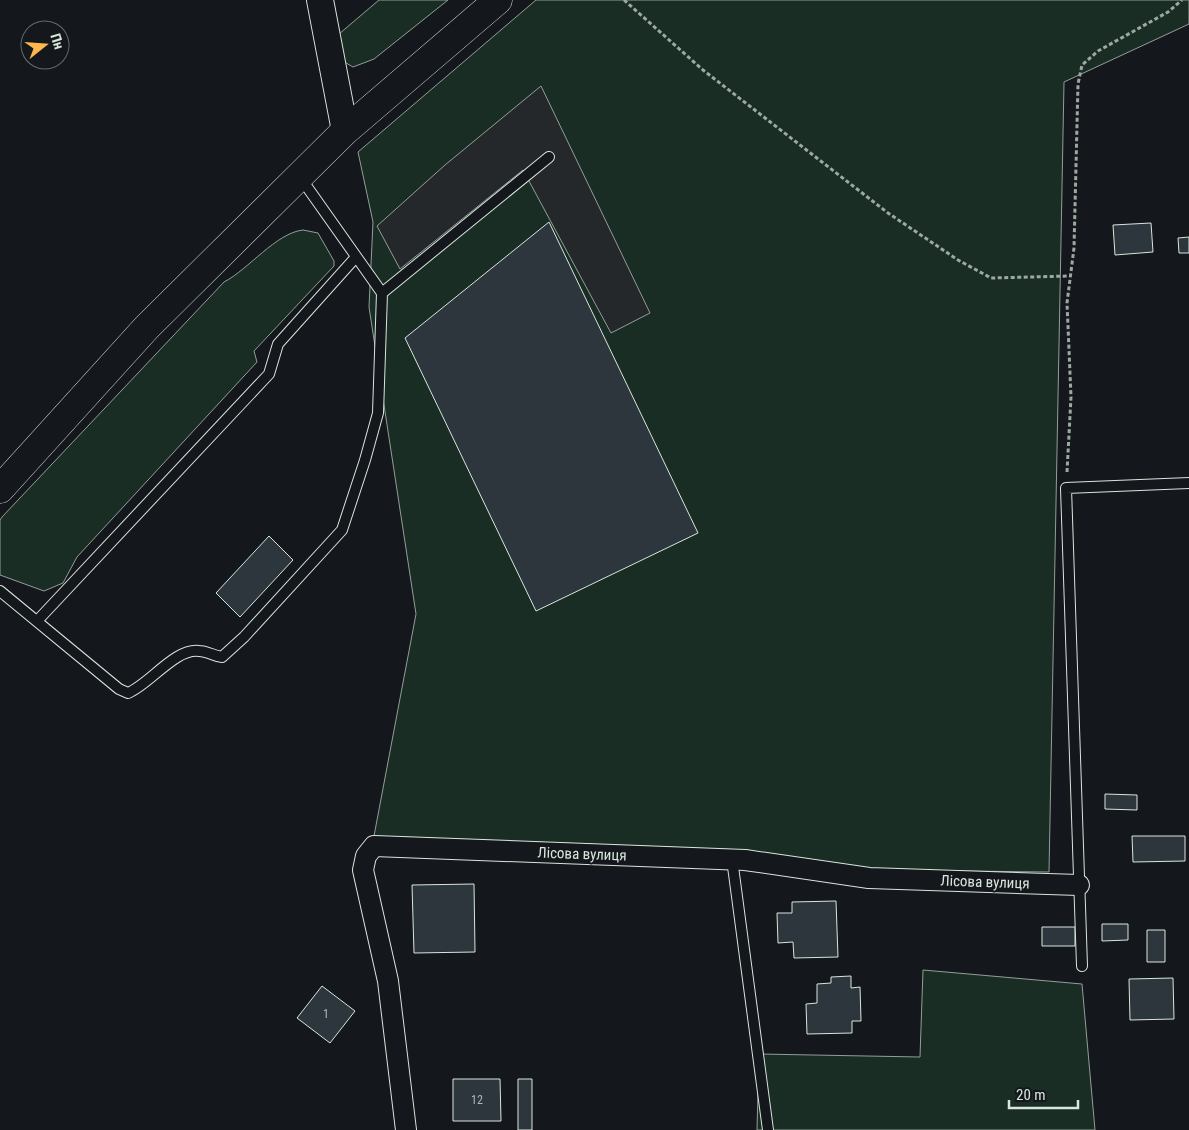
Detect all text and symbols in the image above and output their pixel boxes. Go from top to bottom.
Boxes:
north arrow [20,20,70,70]
text: Пн [48,31,67,51]
street label: Лісова вулиця [537,843,627,865]
street label: Лісова вулиця [940,871,1030,893]
house number: 1 [323,1007,329,1021]
scale bar [1009,1078,1078,1110]
text: 20 m [1016,1086,1046,1104]
house number: 12 [471,1093,483,1107]

